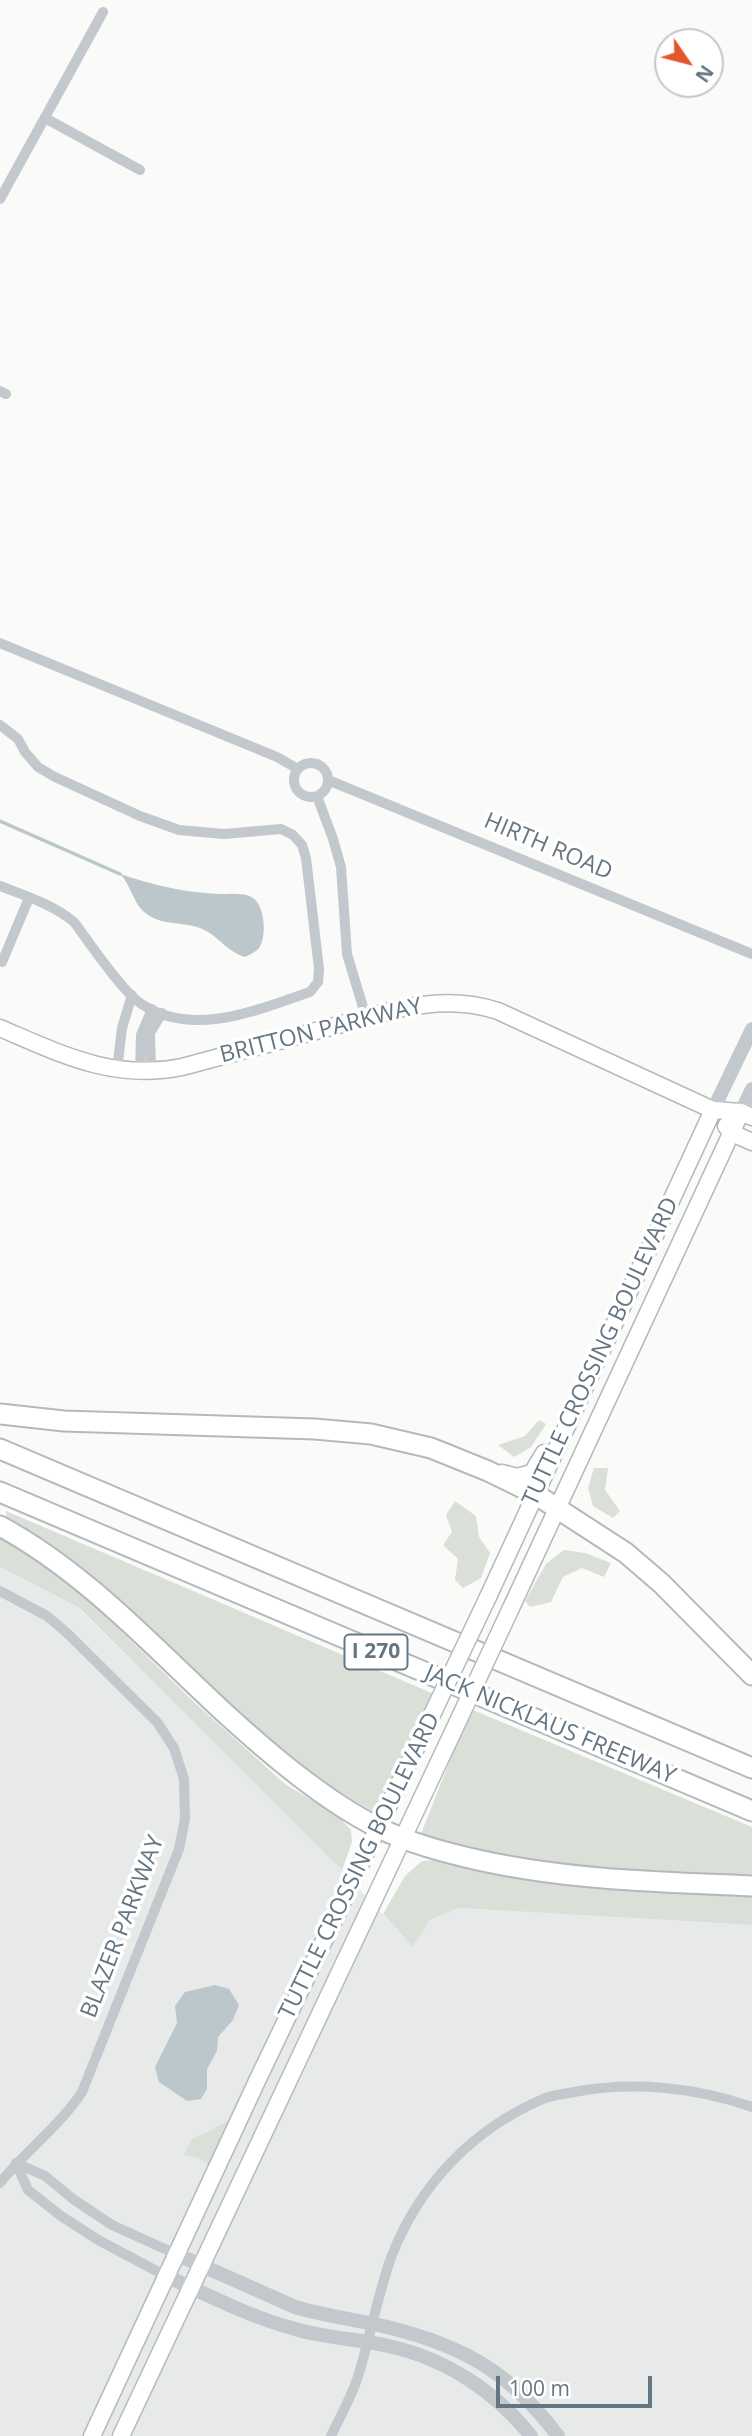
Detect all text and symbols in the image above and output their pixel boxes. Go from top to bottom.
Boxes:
north arrow [654,28,724,98]
text: N [689,60,720,88]
street label: HIRTH ROAD [480,808,616,886]
street label: BRITTON PARKWAY [217,993,425,1069]
street label: TUTTLE CROSSING BOULEVARD [517,1193,685,1511]
road number: I 270 [344,1634,408,1670]
street label: JACK NICKLAUS FREEWAY [420,1660,680,1790]
street label: TUTTLE CROSSING BOULEVARD [274,1708,446,2024]
street label: BLAZER PARKWAY [76,1832,170,2022]
scale bar [500,2362,656,2406]
text: 100 m [509,2374,570,2402]

